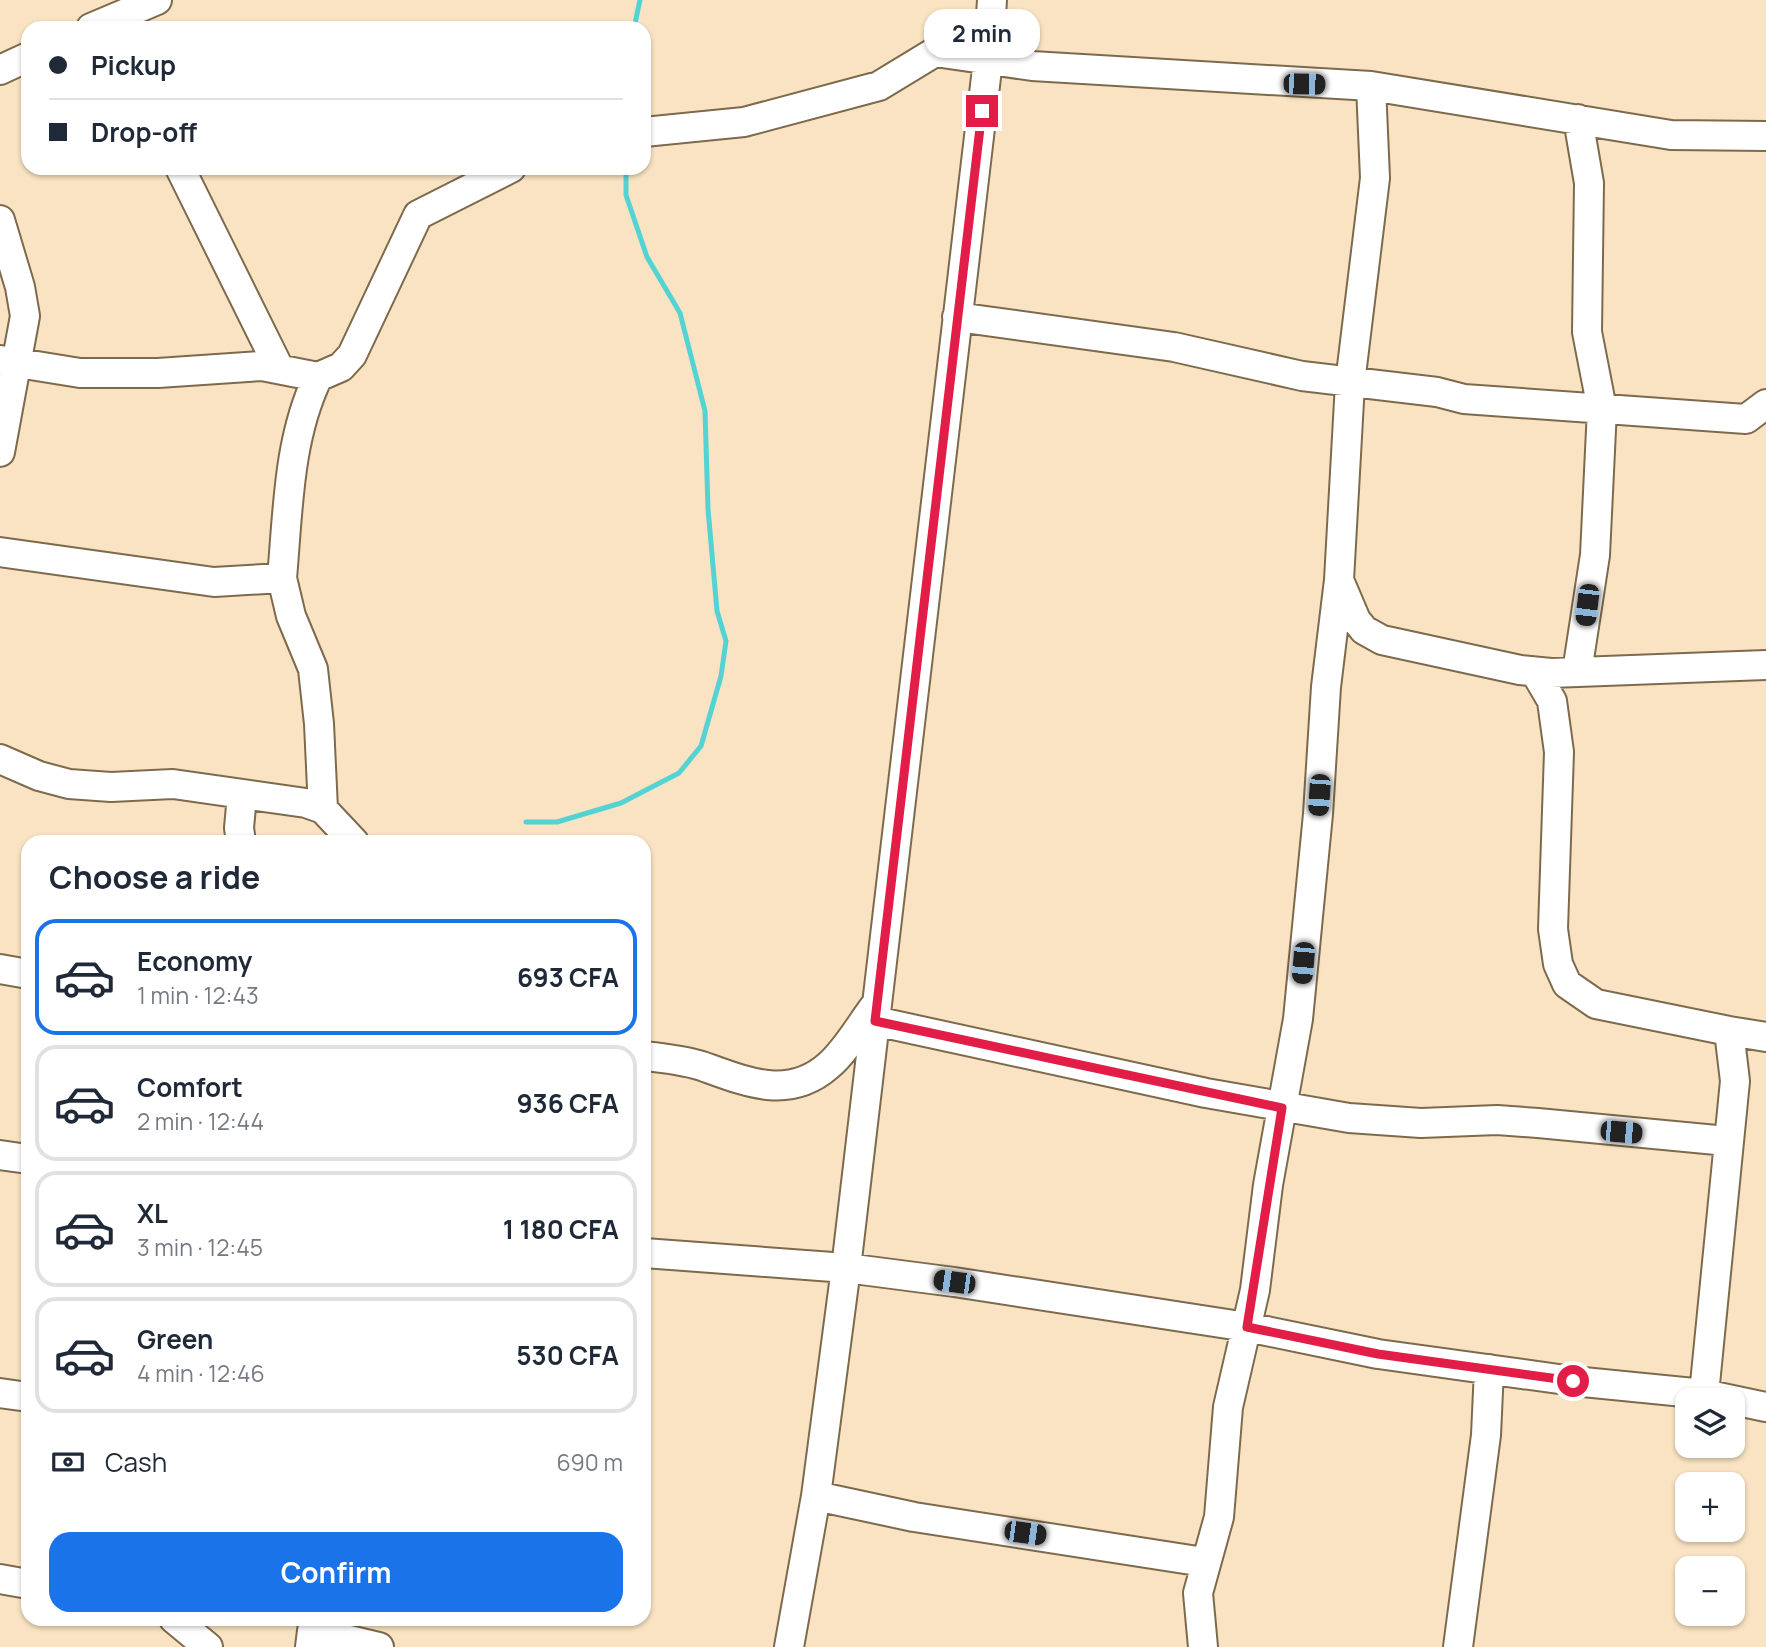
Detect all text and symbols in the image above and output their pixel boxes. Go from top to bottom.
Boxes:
callout: 2 min [924,10,1040,58]
text: 2 min [952,17,1012,49]
text: Pickup [91,47,176,83]
car [1283,73,1326,95]
route end [966,95,998,127]
text: Drop-off [91,114,197,150]
car [1575,583,1600,627]
car [1308,773,1331,817]
text: Choose a ride [49,855,260,899]
car [1291,941,1316,985]
text: Economy [137,943,252,979]
icon: car [53,946,116,1009]
text: 693 CFA [517,959,619,995]
text: 1 min · 12:43 [137,979,259,1011]
text: Comfort [137,1069,243,1105]
icon: car [53,1072,116,1135]
text: 936 CFA [516,1085,619,1121]
text: 2 min · 12:44 [137,1105,264,1137]
car [1600,1120,1643,1144]
text: XL [137,1195,168,1231]
icon: car [53,1198,116,1261]
text: 1 180 CFA [503,1211,619,1247]
text: 3 min · 12:45 [137,1231,263,1263]
car [932,1269,977,1295]
text: Green [137,1321,213,1357]
icon: car [53,1324,116,1387]
text: 530 CFA [516,1337,619,1373]
text: 4 min · 12:46 [137,1357,265,1389]
route start [1557,1365,1589,1397]
map controls [1675,1388,1745,1626]
button: layers [1675,1388,1745,1458]
icon: cash [49,1443,87,1481]
text: Cash [105,1444,167,1480]
text: 690 m [557,1446,623,1478]
button: + [1675,1472,1745,1542]
car [1003,1520,1048,1546]
button: Confirm [49,1532,623,1612]
button: − [1675,1556,1745,1626]

